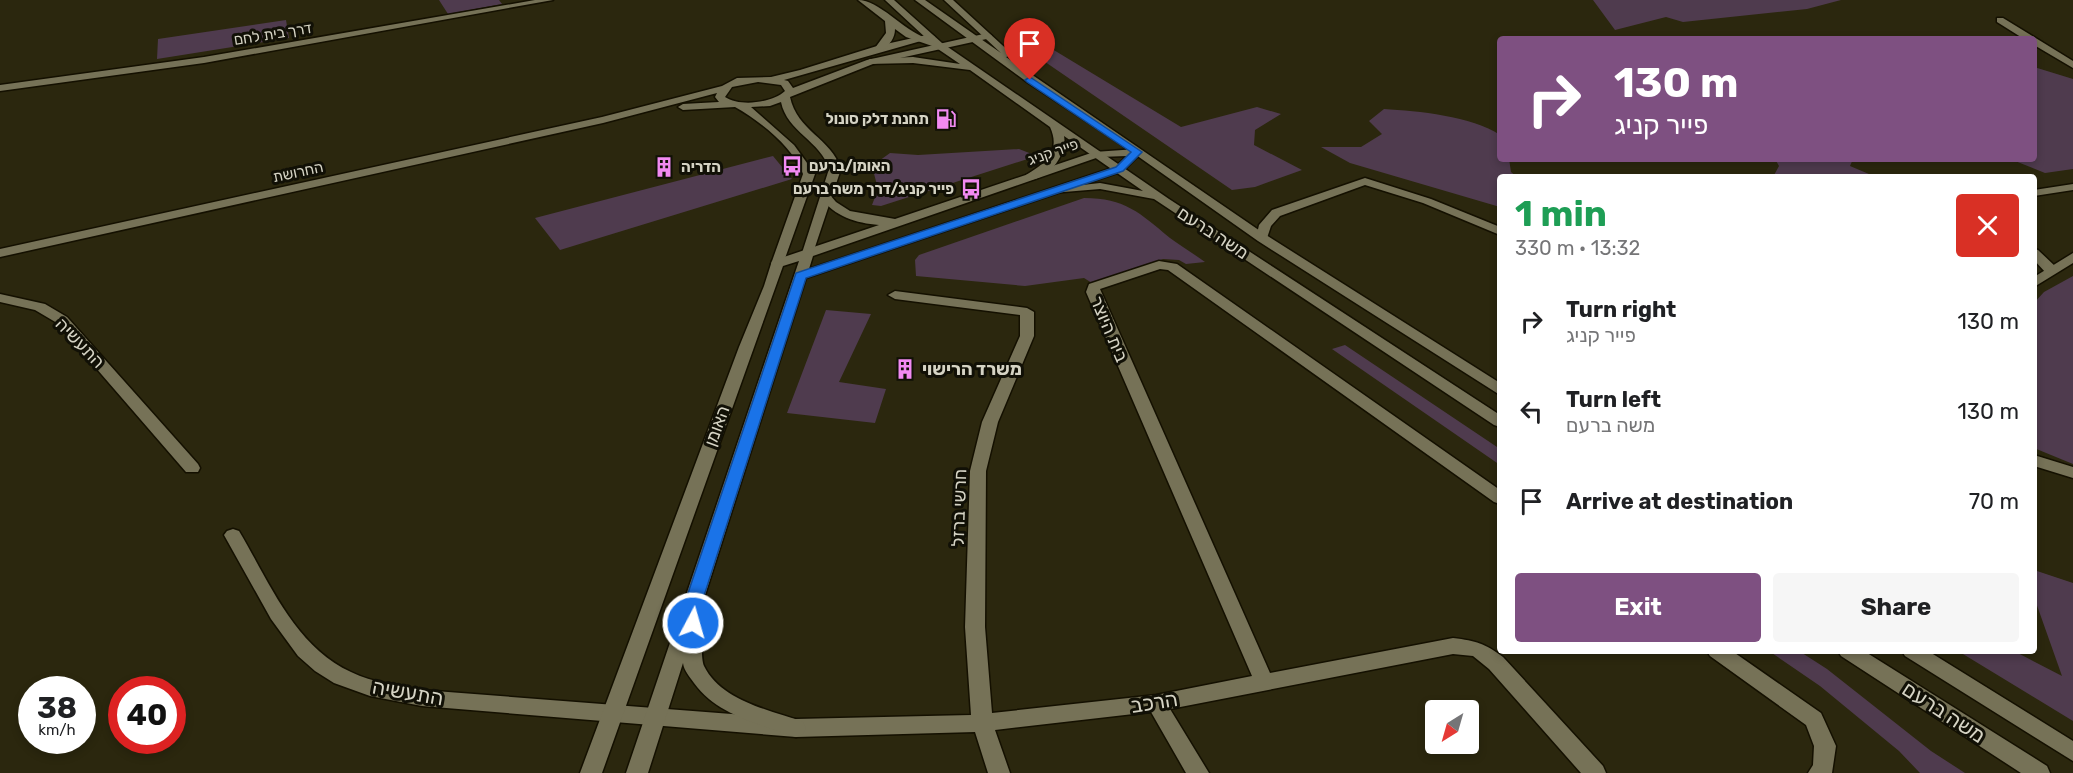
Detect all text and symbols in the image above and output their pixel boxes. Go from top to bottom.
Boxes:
pin [1004,18,1055,80]
street label: דרך בית לחם [233,19,313,49]
icon: arrive [1013,27,1046,60]
text: 130 m [1614,58,1739,108]
icon: right [1515,60,1593,138]
fuel station icon: תחנת דלק סונול [934,107,958,131]
text: פייר קניג [1614,109,1708,141]
place label: תחנת דלק סונול [826,110,929,128]
street label: פייר קניג [1025,135,1081,169]
bus stop icon: האומן/ברעם [780,154,804,178]
building icon: הדריה [652,155,676,179]
place label: האומן/ברעם [809,157,890,175]
street label: החרושת [271,158,325,186]
place label: הדריה [681,158,721,176]
bus stop icon: פייר קניג/דרך משה ברעם [959,177,983,201]
place label: פייר קניג/דרך משה ברעם [793,180,954,198]
text: 1 min [1515,192,1607,235]
button: close [1956,194,2019,257]
street label: משה ברעם [1173,202,1253,264]
text: 330 m · 13:32 [1515,236,1640,260]
street label: בית היוצר [1085,293,1133,365]
text: Turn right [1566,296,1676,323]
icon: right [1515,305,1548,338]
text: 130 m [1957,308,2019,335]
street label: התעשיה [51,313,109,373]
text: פייר קניג [1566,323,1636,347]
building icon: משרד הרישוי [893,357,917,381]
place label: משרד הרישוי [922,358,1022,380]
text: Turn left [1566,386,1661,413]
icon: left [1515,395,1548,428]
text: 130 m [1957,398,2019,425]
street label: האומן [700,403,734,449]
text: משה ברעם [1566,413,1655,437]
street label: חרשי ברזל [947,469,971,547]
icon: arrive [1515,485,1548,518]
text: Arrive at destination [1566,488,1793,515]
text: 70 m [1969,488,2019,515]
button: Exit [1515,573,1761,642]
button: Share [1773,573,2019,642]
position arrow [661,591,725,655]
street label: התעשיה [370,673,446,711]
speed limit sign: 40 [108,676,186,754]
street label: משה ברעם [1898,676,1990,748]
street label: הרכב [1129,686,1179,718]
text: 38 [37,690,77,726]
north arrow [1425,700,1479,754]
map controls [1425,700,1479,754]
text: km/h [38,721,76,739]

